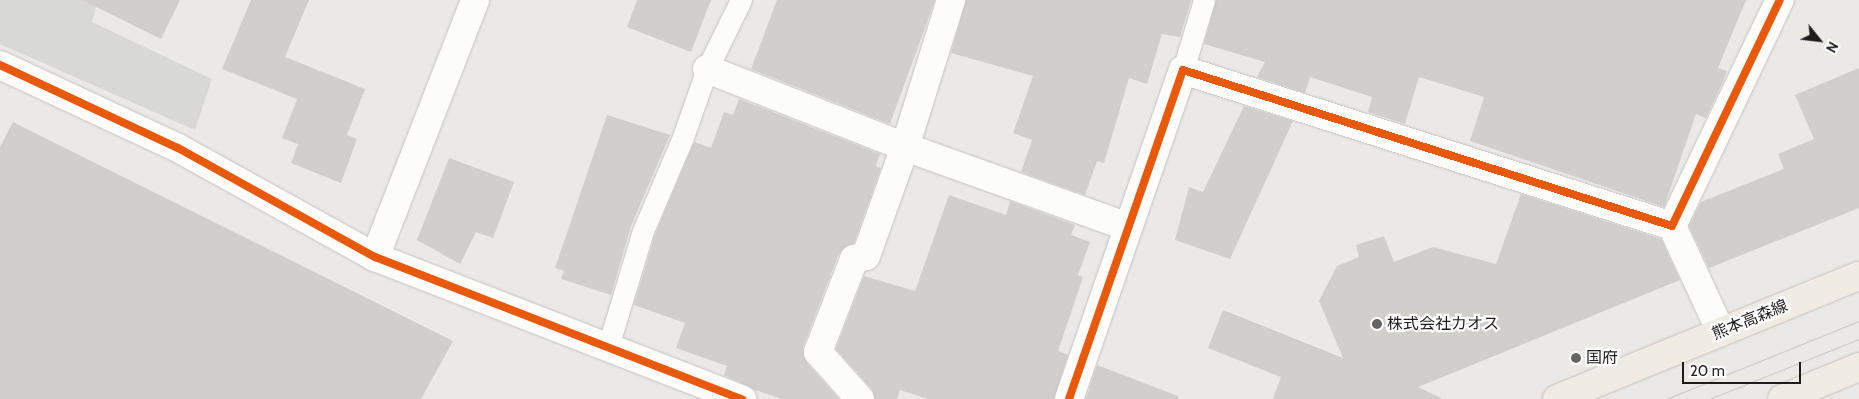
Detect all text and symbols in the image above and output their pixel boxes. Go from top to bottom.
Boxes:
north arrow [1794,15,1844,65]
text: N [1822,39,1842,56]
street label: 熊本高森線 [1709,296,1791,344]
place label: 株式会社カオス [1387,314,1499,334]
marker: 株式会社カオス [1371,318,1383,330]
place label: 国府 [1586,348,1618,368]
marker: 国府 [1570,352,1582,364]
scale bar [1684,352,1803,384]
text: 20 m [1690,362,1725,380]

